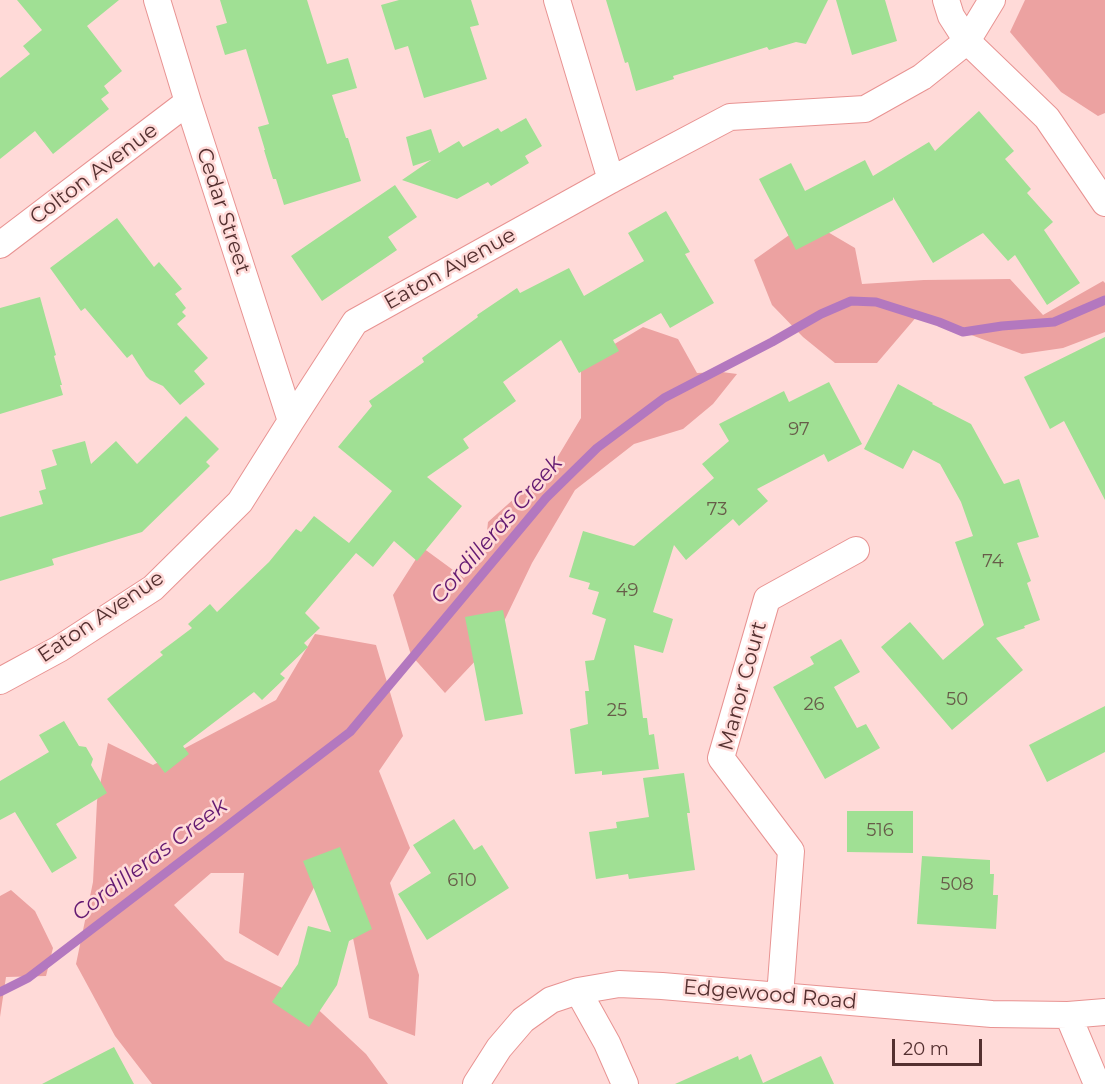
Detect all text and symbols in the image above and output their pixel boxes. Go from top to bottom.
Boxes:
street label: Colton Avenue [25,118,163,230]
street label: Cedar Street [191,145,255,277]
street label: Eaton Avenue [380,222,520,316]
house number: 97 [788,419,810,441]
water label: Cordilleras Creek [426,451,568,609]
house number: 73 [707,499,727,521]
house number: 74 [982,551,1004,573]
street label: Eaton Avenue [33,566,169,668]
house number: 49 [616,580,638,602]
street label: Manor Court [714,619,772,753]
house number: 50 [946,689,968,711]
house number: 26 [803,694,825,716]
house number: 25 [607,700,627,722]
water label: Cordilleras Creek [67,793,233,927]
house number: 516 [866,820,894,842]
house number: 610 [447,870,477,892]
house number: 508 [940,874,974,896]
street label: Edgewood Road [682,975,858,1015]
scale bar [895,1027,985,1065]
text: 20 m [903,1038,949,1060]

